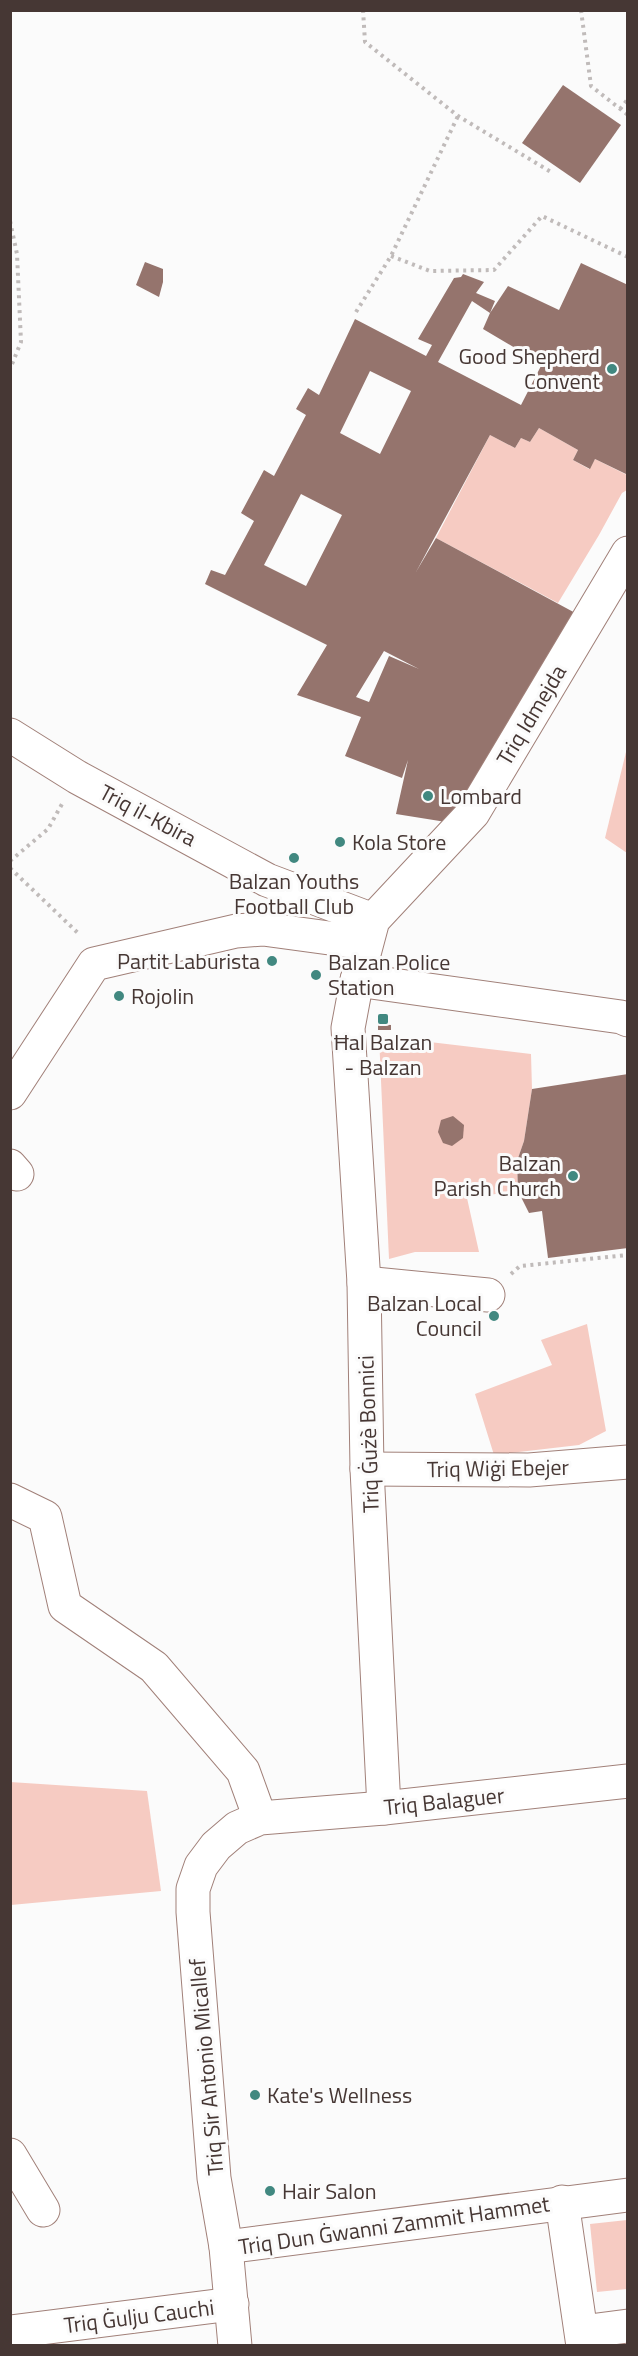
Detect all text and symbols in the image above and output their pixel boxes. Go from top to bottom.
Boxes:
place label: Good Shepherd Convent [458,339,600,398]
marker: Good Shepherd Convent [605,362,619,376]
street label: Triq Idmejda [487,658,575,772]
street label: Triq il-Kbira [93,775,203,855]
place label: Lombard [440,779,522,813]
marker: Lombard [421,789,435,803]
place label: Kola Store [352,825,446,859]
marker: Kola Store [333,835,347,849]
marker: Balzan Youths Football Club [287,851,301,865]
place label: Balzan Youths Football Club [229,864,359,923]
place label: Partit Laburista [117,944,260,978]
place label: Balzan Police Station [328,945,450,1004]
marker: Partit Laburista [265,954,279,968]
marker: Balzan Police Station [309,968,323,982]
place label: Rojolin [131,979,194,1013]
marker: Rojolin [112,989,126,1003]
marker: Ħal Balzan - Balzan [376,1012,390,1026]
place label: Ħal Balzan - Balzan [334,1025,432,1084]
place label: Balzan Parish Church [433,1146,561,1205]
marker: Balzan Parish Church [566,1169,580,1183]
place label: Balzan Local Council [367,1286,482,1345]
marker: Balzan Local Council [487,1309,501,1323]
street label: Triq Ġużè Bonnici [348,1355,388,1513]
street label: Triq Wiġi Ebejer [427,1450,570,1486]
street label: Triq Balaguer [382,1778,506,1824]
street label: Triq Sir Antonio Micallef [180,1956,232,2177]
place label: Kate's Wellness [267,2078,412,2112]
marker: Kate's Wellness [248,2088,262,2102]
place label: Hair Salon [282,2174,377,2208]
marker: Hair Salon [263,2184,277,2198]
street label: Triq Dun Ġwanni Zammit Hammet [236,2186,552,2264]
street label: Triq Ġulju Cauchi [62,2290,216,2342]

